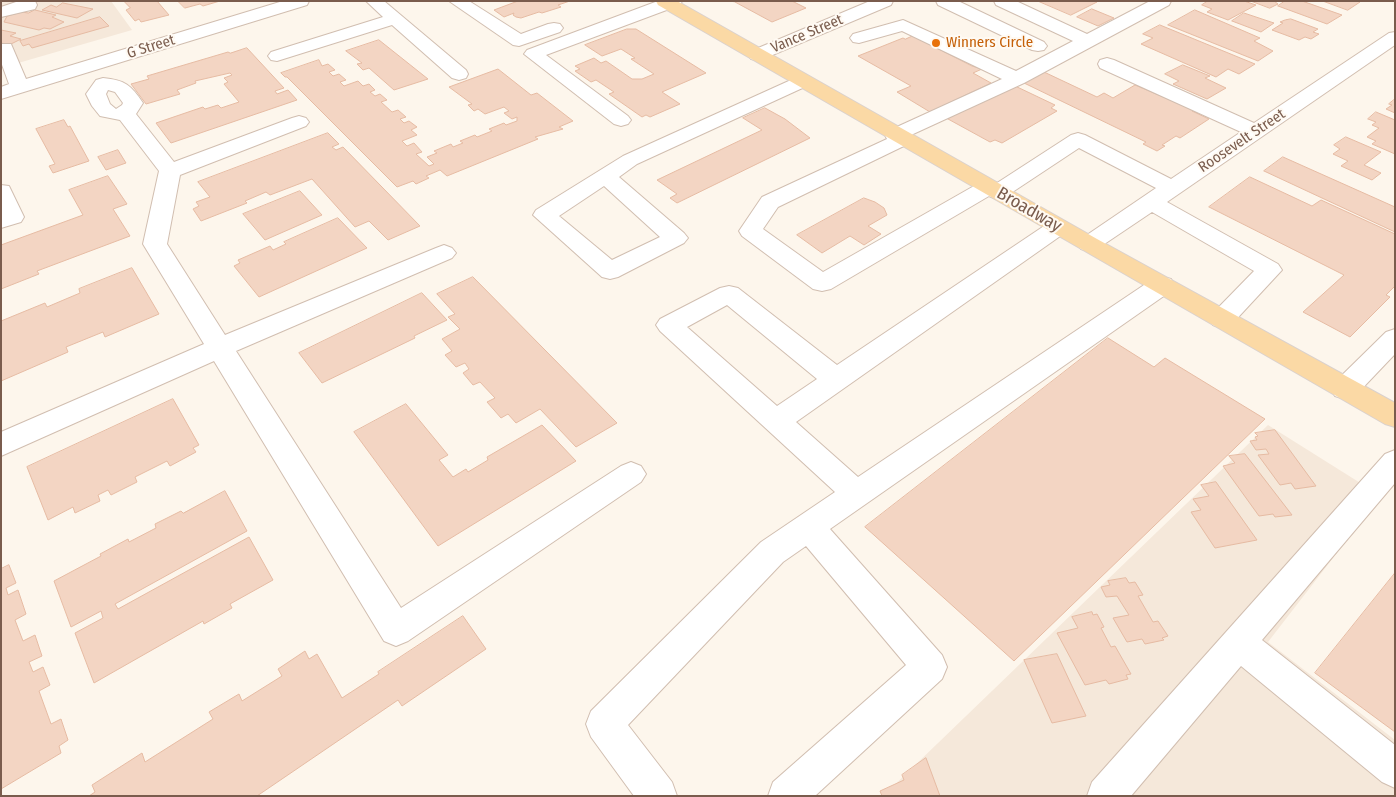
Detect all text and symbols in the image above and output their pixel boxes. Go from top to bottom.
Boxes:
street label: Vance Street [768,11,846,57]
street label: G Street [125,31,177,63]
place label: Winners Circle [946,34,1033,52]
marker: Winners Circle [930,37,942,49]
street label: Roosevelt Street [1195,105,1289,177]
street label: Broadway [993,183,1065,237]

